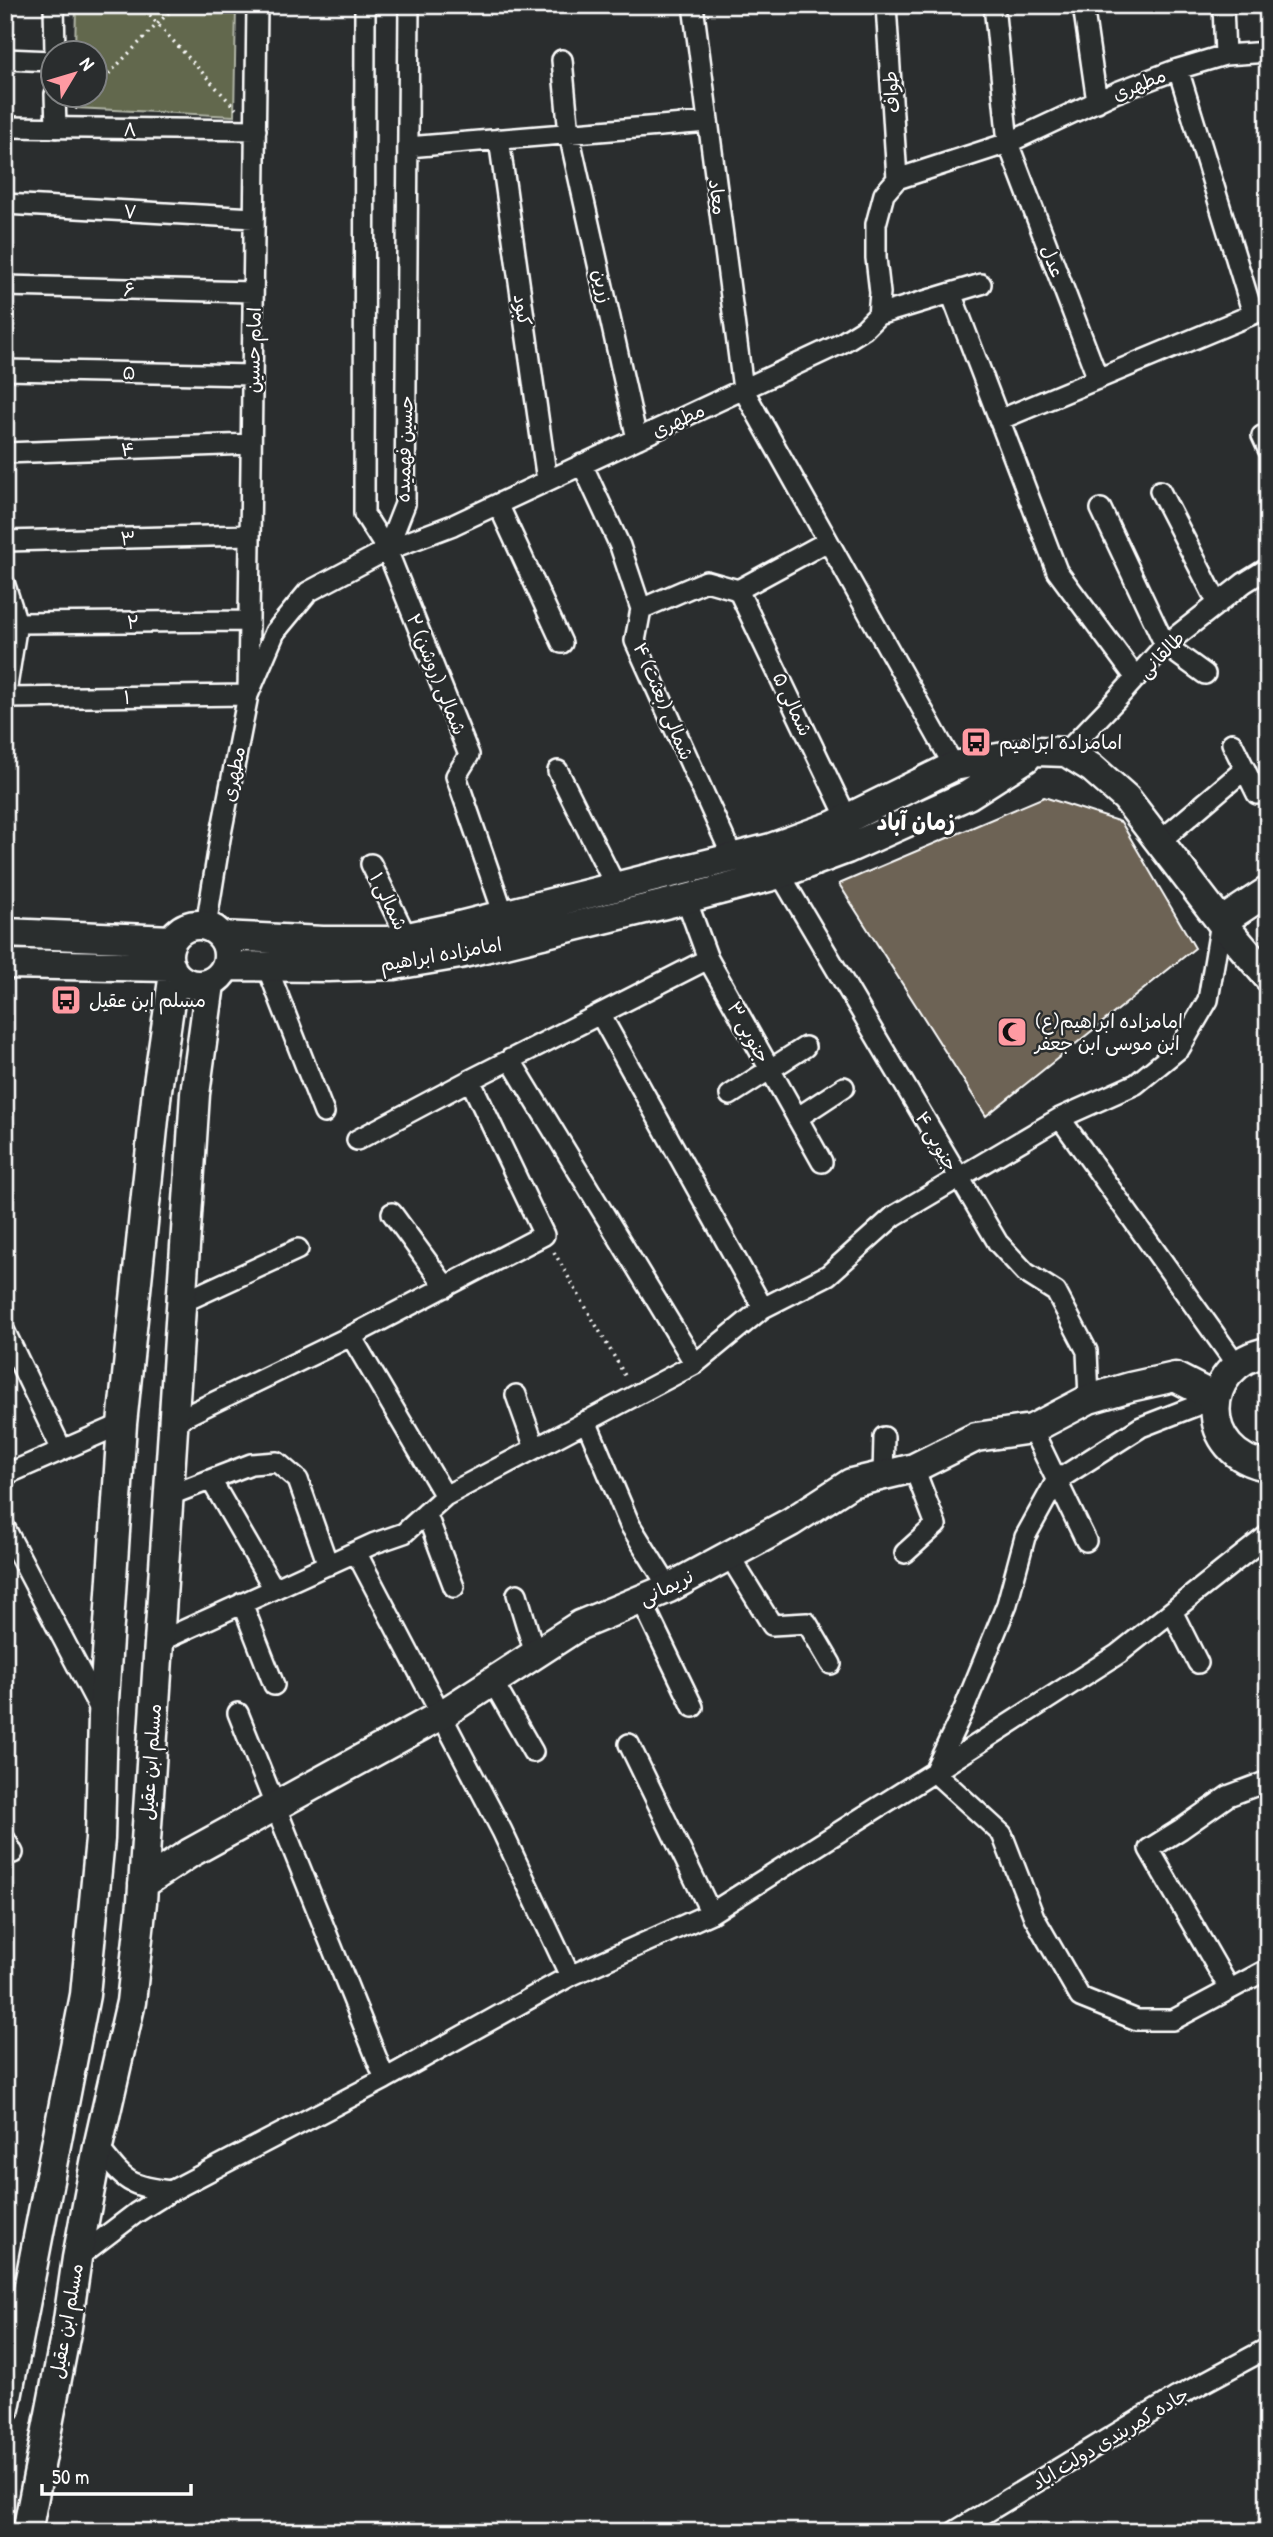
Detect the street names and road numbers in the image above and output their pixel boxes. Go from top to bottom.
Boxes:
street label: مطهری [1108,62,1170,106]
street label: طواف [877,70,905,114]
street label: ۸ [123,116,137,142]
street label: معاد [703,178,733,216]
street label: ۷ [123,198,137,224]
street label: عدل [1035,241,1071,281]
street label: زرین [587,267,619,305]
street label: ۶ [123,276,135,302]
street label: کبود [508,292,538,328]
street label: امام حسین [239,307,269,393]
street label: ۵ [122,359,136,385]
street label: حسین فهمیده [389,395,419,503]
street label: مطهری [647,396,709,444]
street label: ۴ [120,436,136,462]
street label: ۳ [120,525,136,551]
street label: ۲ [126,609,140,635]
street label: ۲ شمالی (روشن) [401,610,473,738]
street label: طالقانی [1132,625,1190,683]
street label: ۴ شمالی (بعثت) [627,638,701,764]
street label: ۵ شمالی [767,668,819,740]
street label: ۱ [123,684,131,710]
street label: مطهری [215,744,251,804]
street label: ۱ شمالی [364,868,414,934]
street label: امامزاده ابراهیم [378,931,504,979]
street label: ۳ جنوبی [722,997,776,1067]
street label: ۴ جنوبی [909,1106,965,1176]
street label: نریمانی [634,1563,698,1611]
street label: مسلم ابن عقیل [133,1703,169,1821]
street label: مسلم ابن عقیل [43,2261,91,2381]
street label: جاده کمربندی دولت اباد [1026,2381,1194,2495]

